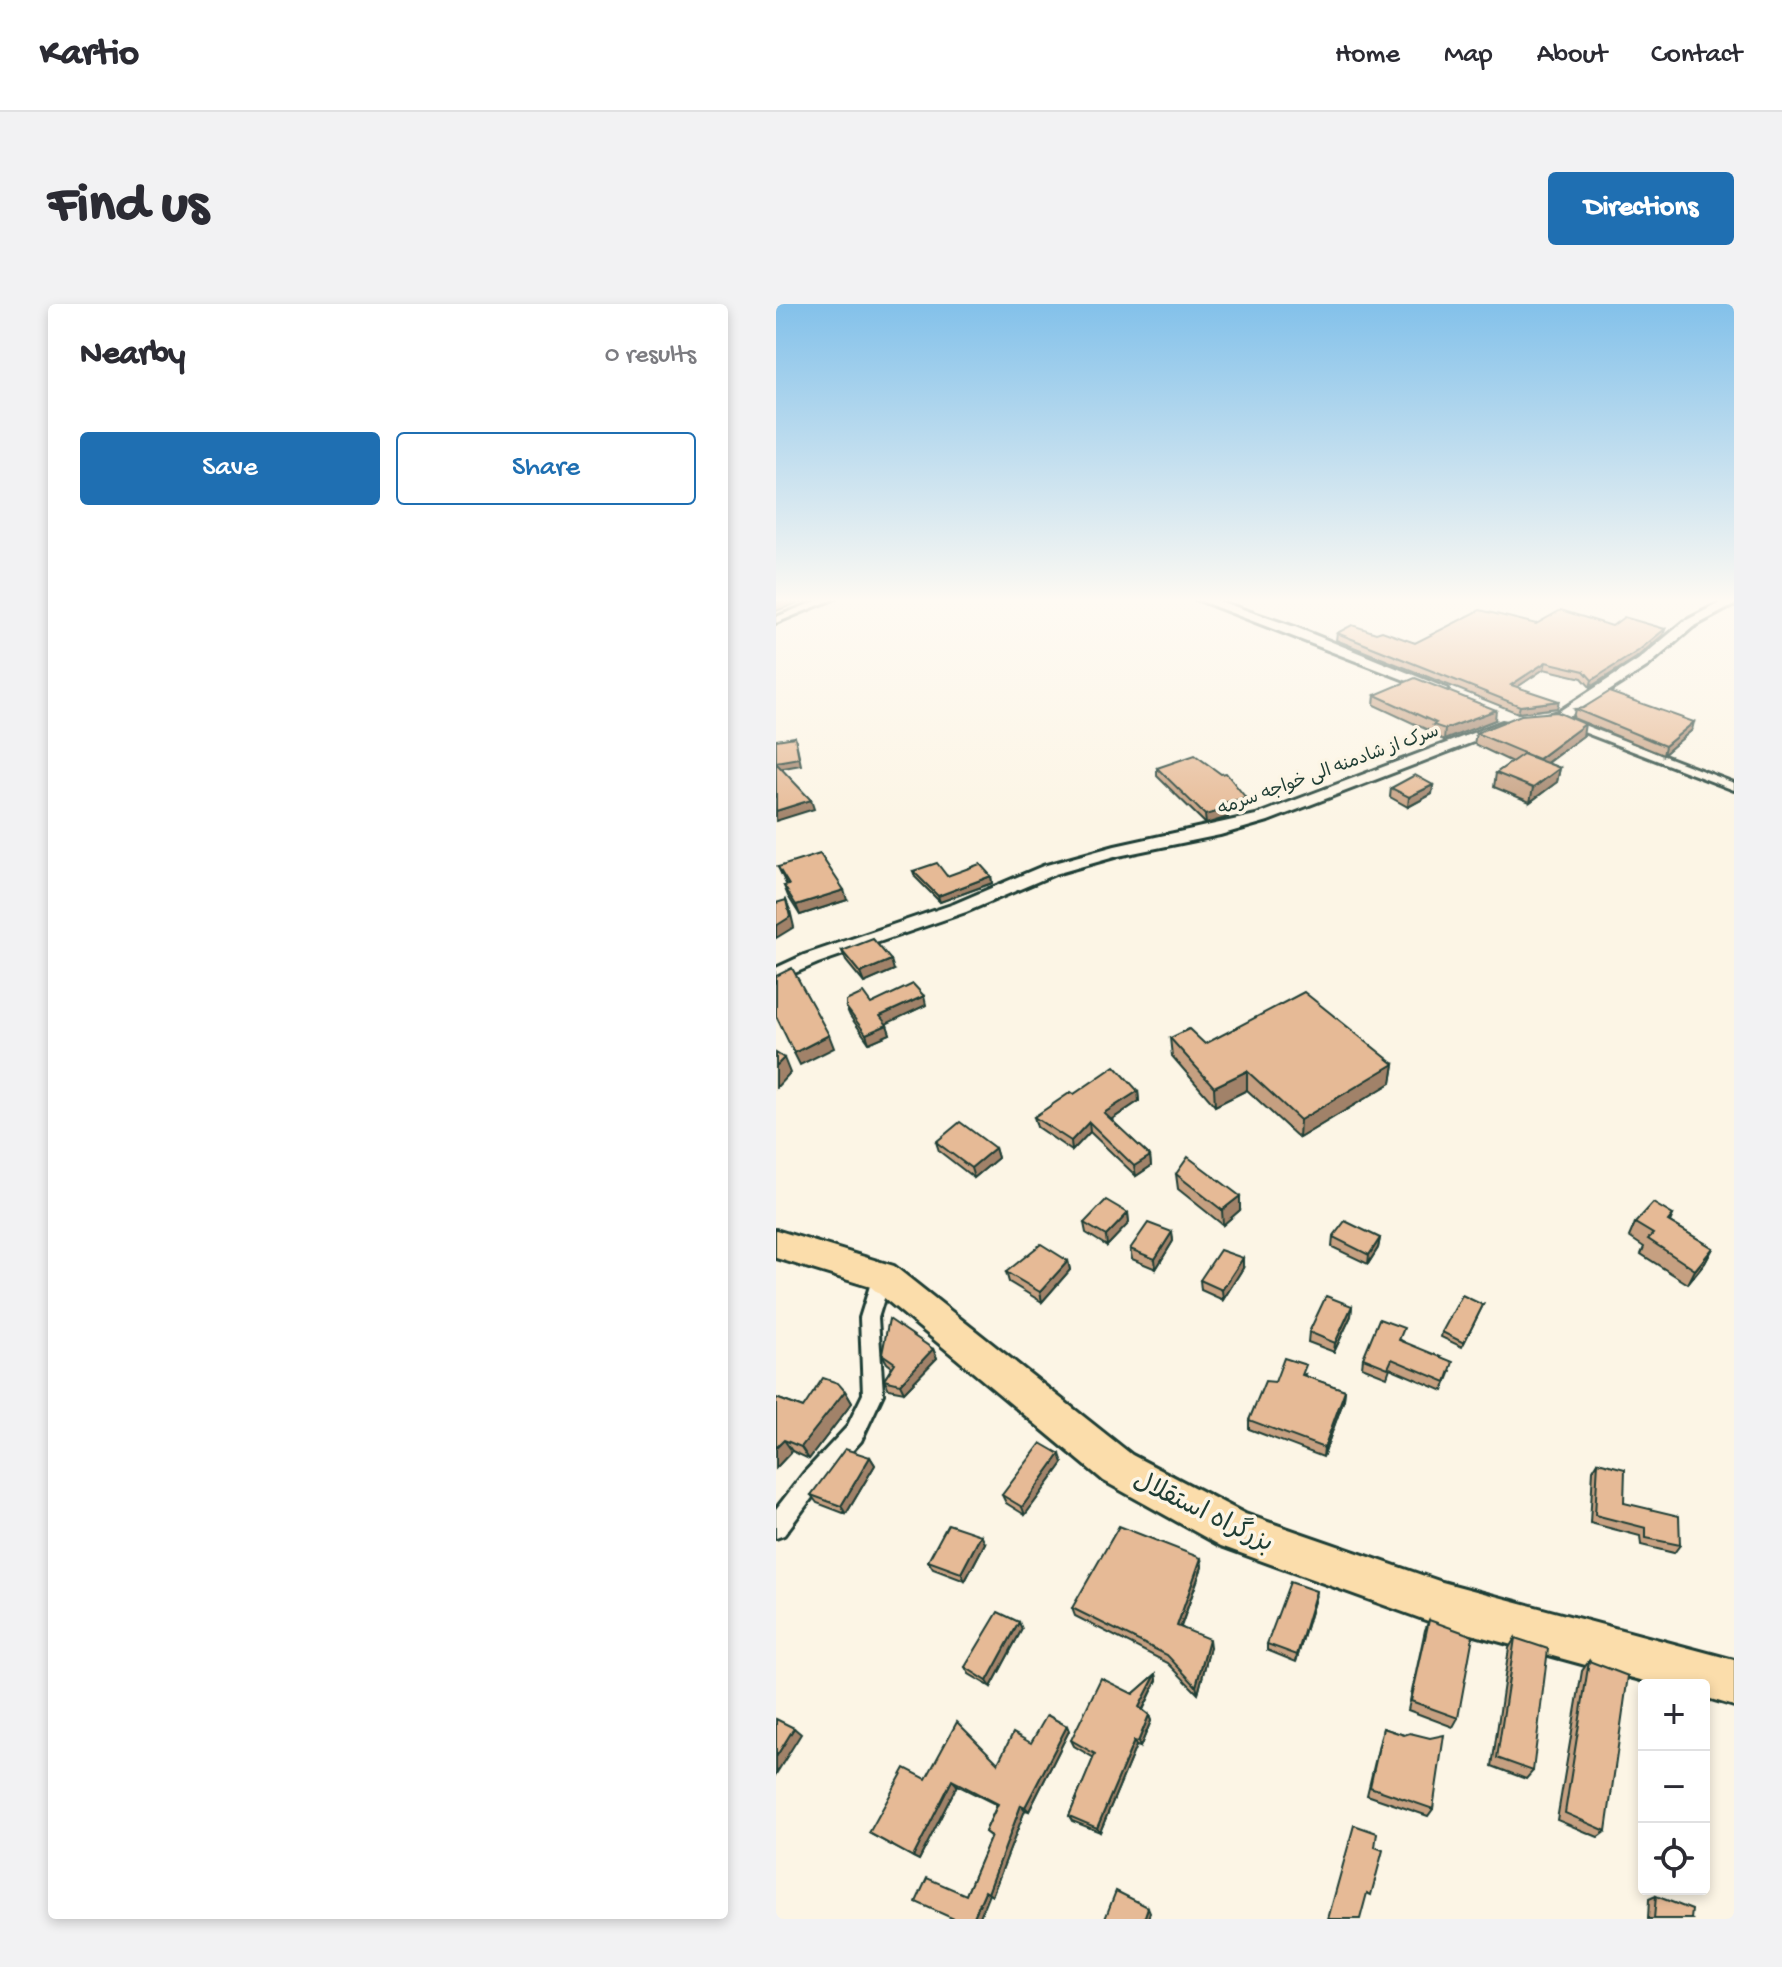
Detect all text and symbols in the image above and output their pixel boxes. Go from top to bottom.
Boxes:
text: Kartio [40,33,139,77]
text: Home [1335,39,1400,72]
text: Map [1444,39,1493,72]
text: About [1537,39,1607,72]
text: Contact [1651,39,1742,72]
button: Directions [1548,172,1734,245]
text: Find us [48,175,208,241]
text: Nearby [80,336,185,376]
text: 0 results [605,341,696,372]
button: Save [80,432,380,505]
button: Share [396,432,696,505]
street label: سرک از شادمنه الی خواجه سرمه [1215,722,1442,821]
street label: بزرگراه استقلال [1127,1463,1279,1561]
map controls [1638,1679,1710,1895]
button: + [1638,1679,1710,1751]
button: − [1638,1751,1710,1823]
button: locate [1638,1823,1710,1895]

